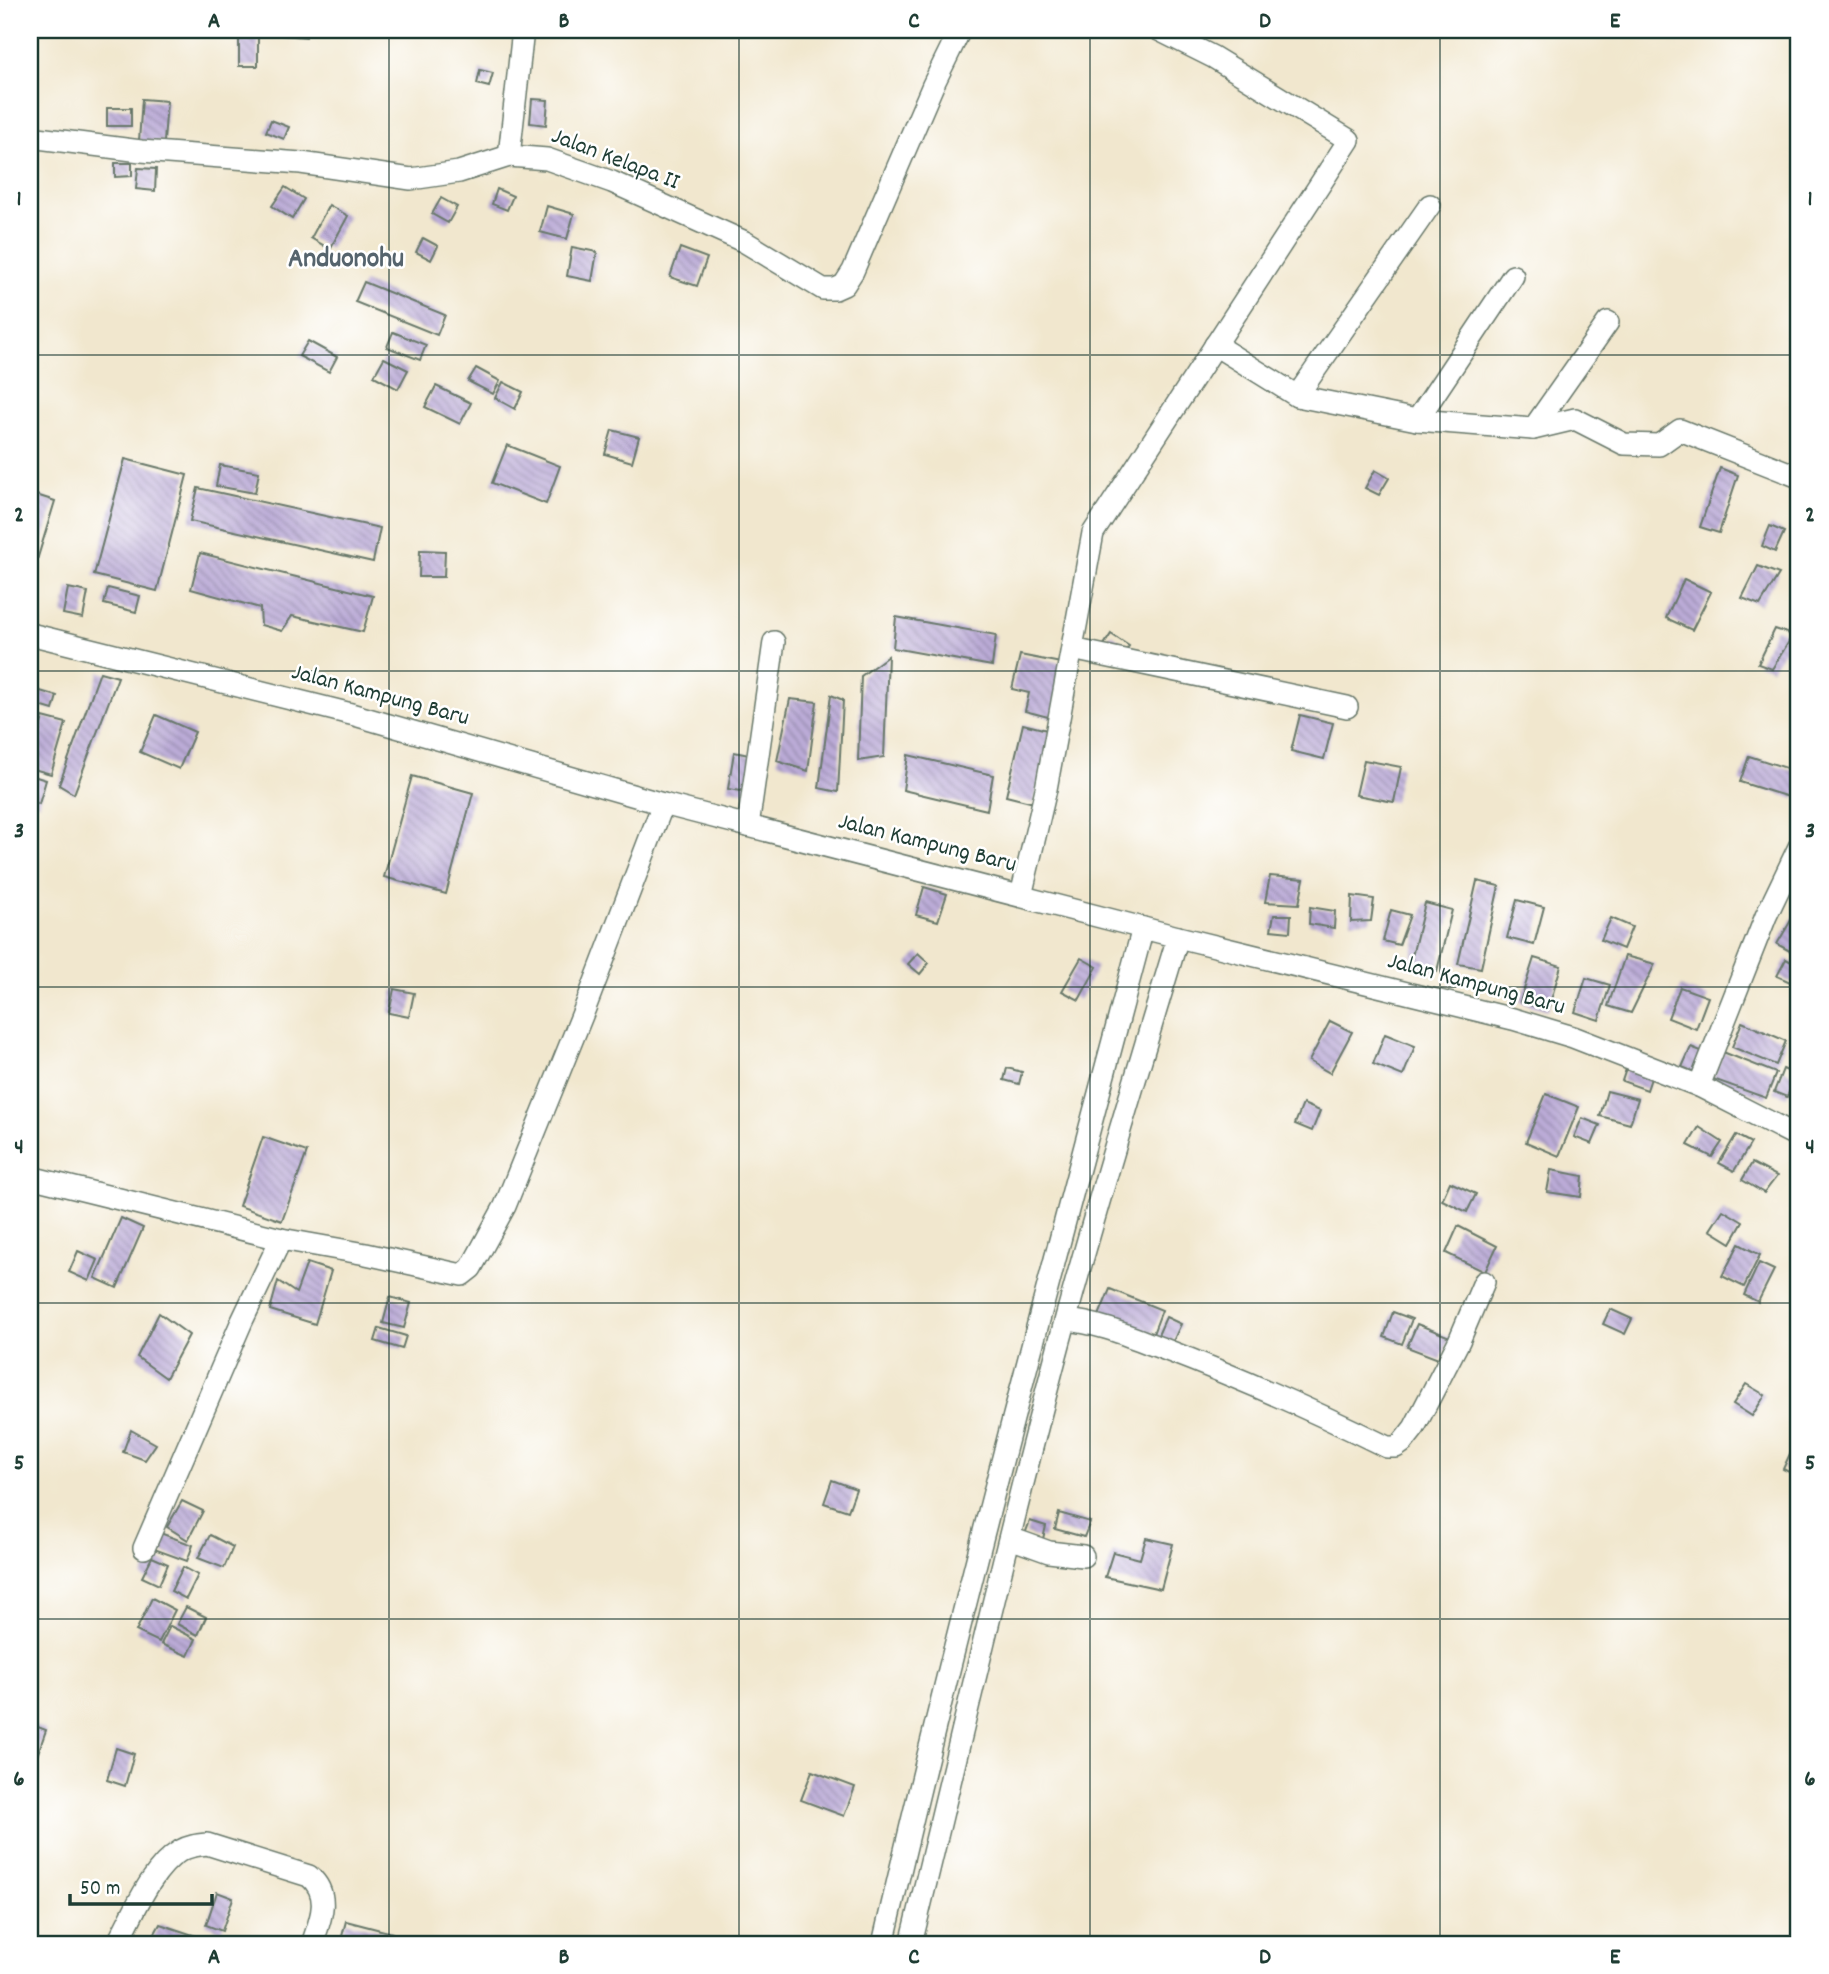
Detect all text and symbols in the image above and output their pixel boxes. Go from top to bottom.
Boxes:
text: A [208,6,220,39]
text: B [559,6,570,39]
text: C [908,6,920,39]
text: D [1259,6,1271,39]
text: E [1610,6,1621,39]
street label: Jalan Kelapa II [546,120,685,200]
text: 1 [16,184,22,217]
text: 1 [1807,184,1813,217]
district label: Anduonohu [288,241,404,281]
text: 2 [14,500,24,533]
text: 2 [1805,500,1815,533]
street label: Jalan Kampung Baru [287,656,473,736]
street label: Jalan Kampung Baru [834,805,1020,883]
text: 3 [14,816,24,849]
text: 3 [1805,816,1815,849]
street label: Jalan Kampung Baru [1383,945,1569,1025]
text: 4 [14,1132,24,1165]
text: 4 [1805,1132,1815,1165]
text: 5 [14,1448,24,1481]
text: 5 [1805,1448,1815,1481]
text: 6 [13,1764,25,1797]
text: 6 [1804,1764,1816,1797]
scale bar [70,1862,212,1906]
text: 50 m [80,1875,120,1905]
text: A [208,1942,220,1974]
text: B [559,1942,570,1974]
text: C [908,1942,920,1974]
text: D [1259,1942,1271,1974]
text: E [1610,1942,1621,1974]

